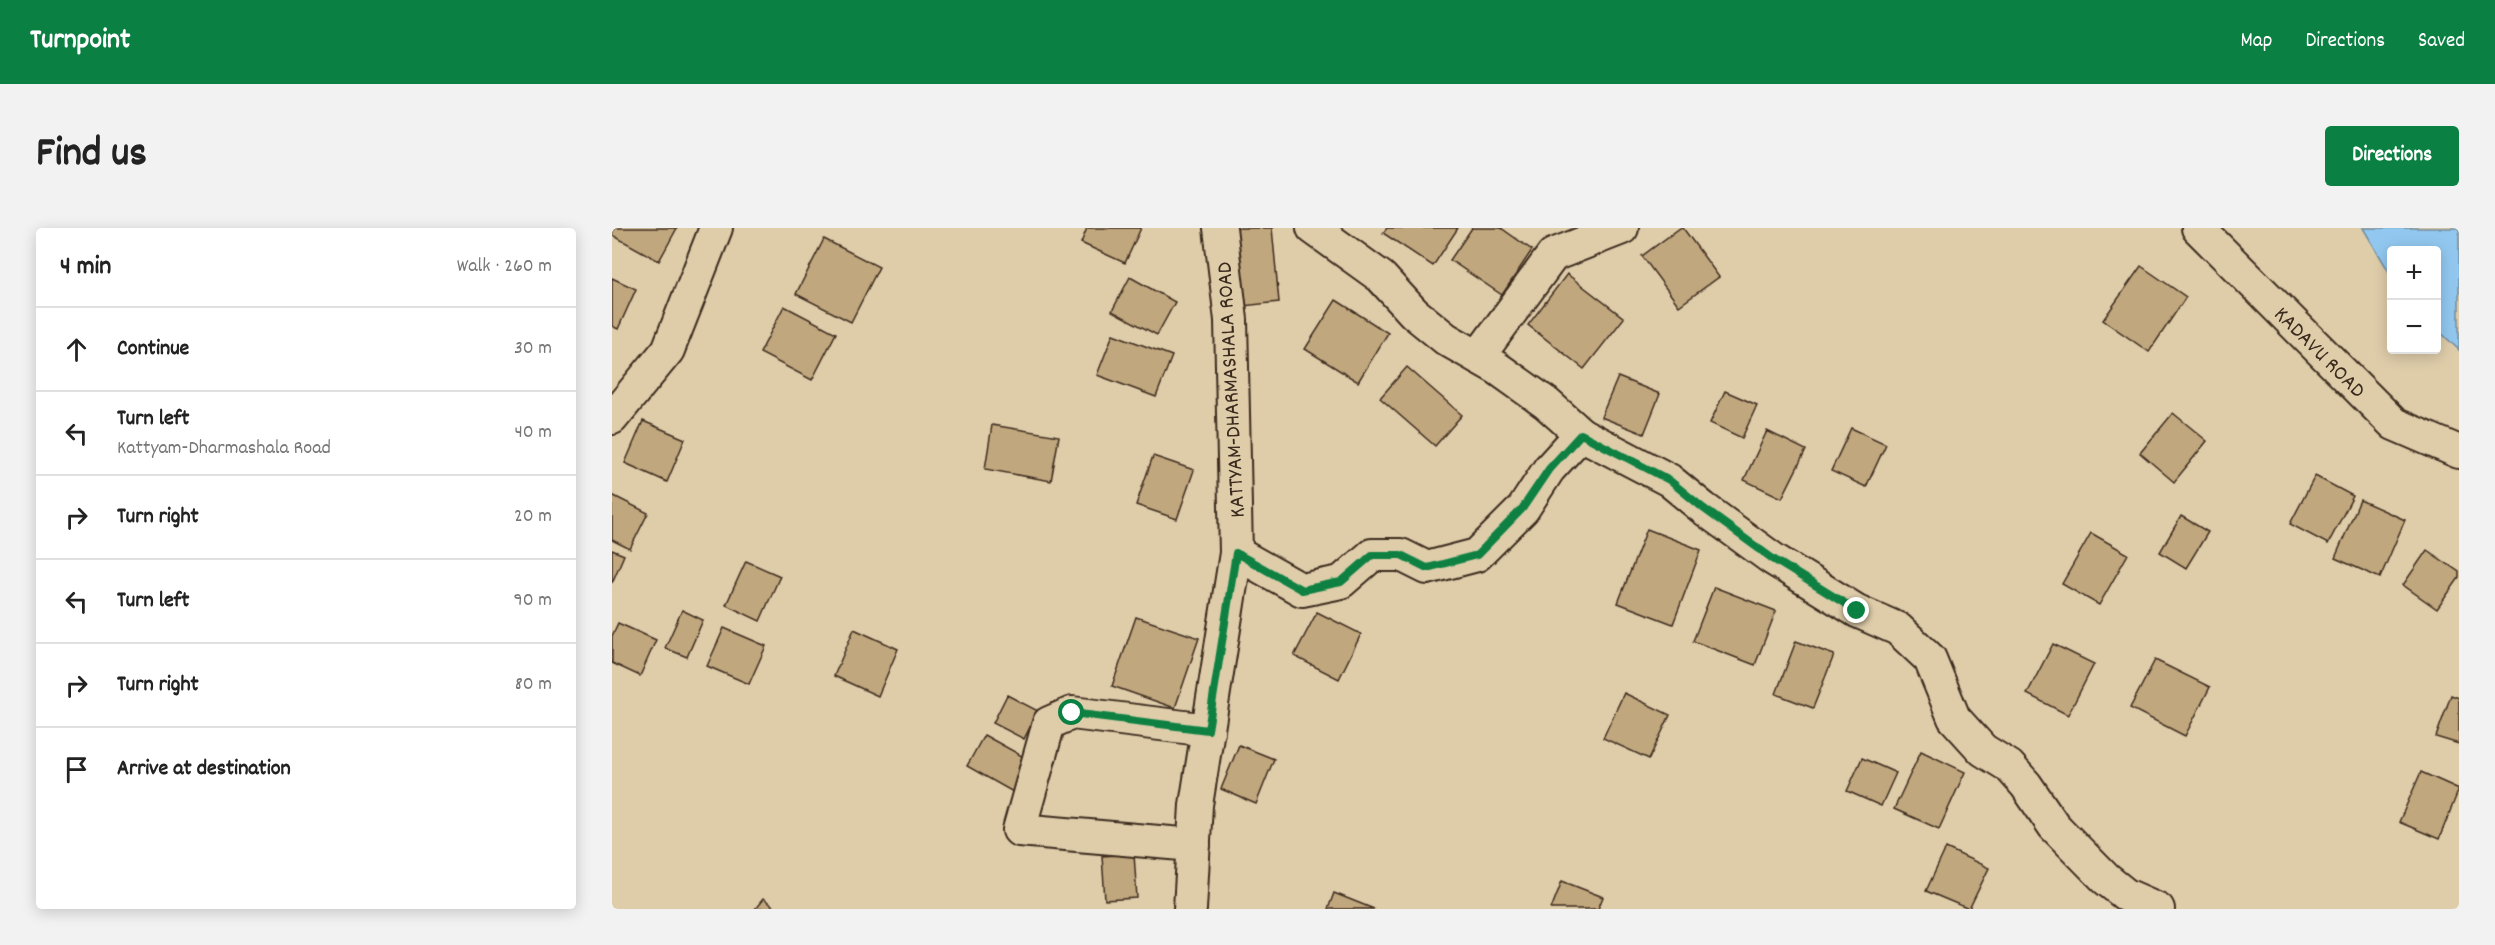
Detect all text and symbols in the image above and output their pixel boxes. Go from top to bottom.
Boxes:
text: Turnpoint [30,22,130,62]
text: Map [2241,27,2272,57]
text: Directions [2305,27,2385,57]
text: Saved [2418,27,2465,57]
text: Find us [36,126,147,186]
button: Directions [2325,126,2459,186]
map controls [2387,246,2441,354]
button: + [2387,246,2441,300]
text: 4 min [60,249,111,286]
text: Walk · 260 m [457,253,552,281]
street label: KATTYAM-DHARMASHALA ROAD [1210,261,1255,519]
button: − [2387,300,2441,354]
street label: KADAVU ROAD [2266,301,2371,406]
icon: ahead [60,333,93,366]
text: Continue [117,334,189,365]
text: 30 m [514,335,552,363]
text: Turn left [117,404,189,435]
icon: left [60,417,93,450]
text: 40 m [514,419,552,447]
text: Kattyam-Dharmashala Road [117,435,331,463]
icon: right [60,501,93,534]
text: Turn right [117,502,199,533]
text: 20 m [514,503,552,531]
icon: left [60,585,93,618]
text: Turn left [117,586,189,617]
text: 90 m [514,587,552,615]
route end [1843,597,1869,623]
icon: right [60,669,93,702]
text: Turn right [117,670,199,701]
text: 80 m [515,671,552,699]
route start [1058,699,1084,725]
icon: arrive [60,753,93,786]
text: Arrive at destination [117,754,291,785]

